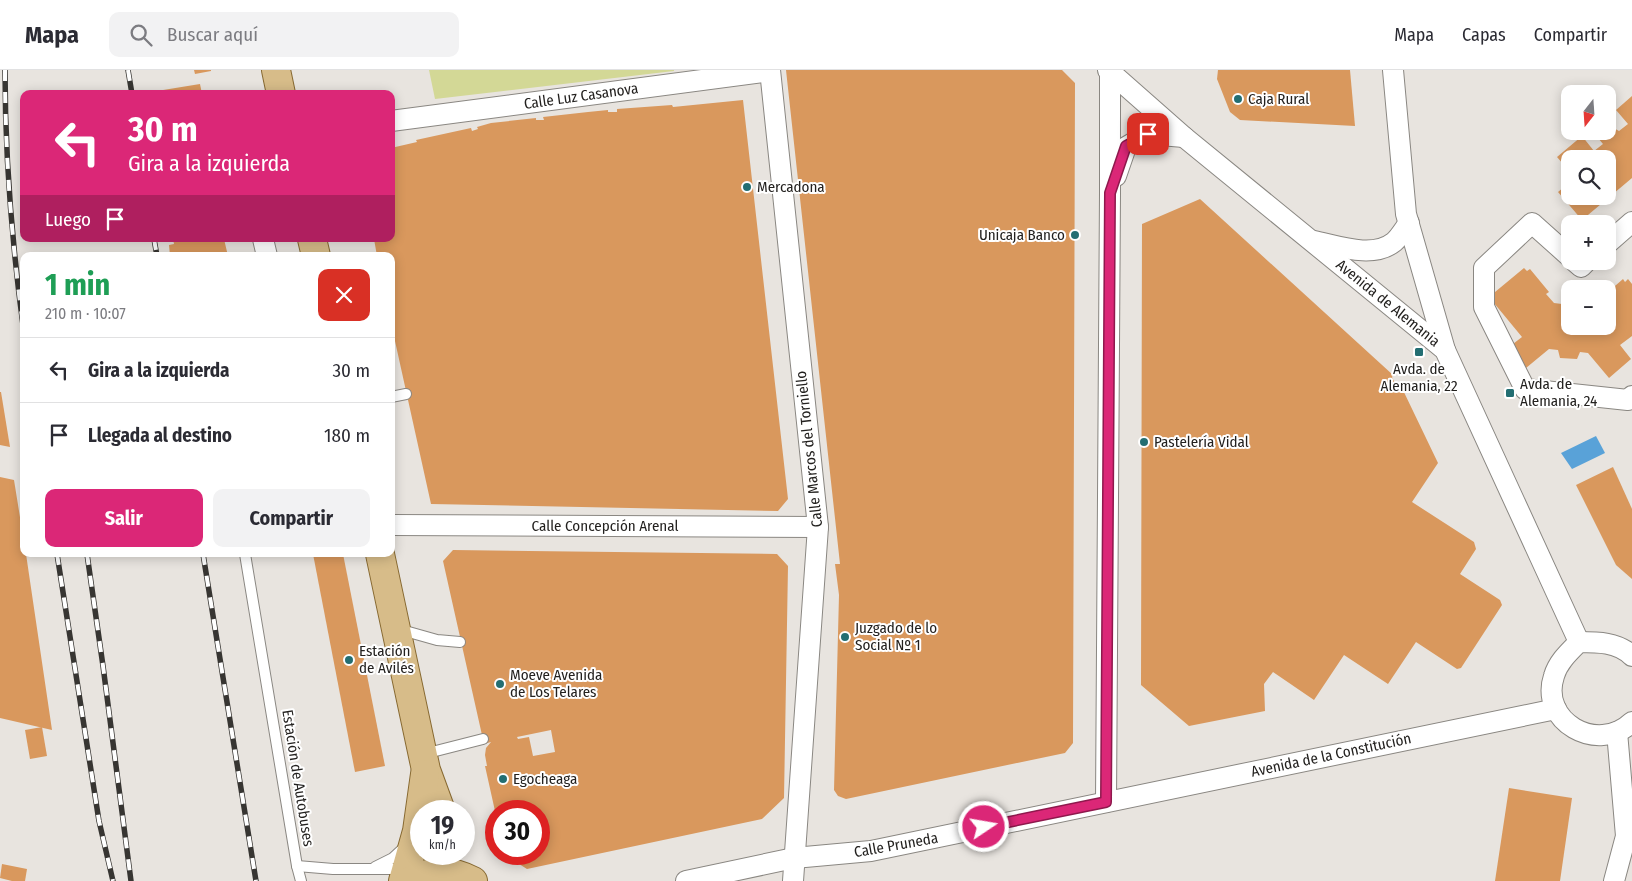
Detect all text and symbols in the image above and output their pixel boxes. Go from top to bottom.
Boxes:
search box [109,12,459,57]
text: Mapa [25,21,79,49]
icon: search [127,21,155,49]
text: Buscar aquí [167,23,258,46]
text: Mapa [1394,24,1434,46]
text: Capas [1462,24,1506,46]
text: Compartir [1534,24,1607,46]
street label: Calle Luz Casanova [523,79,639,113]
north arrow [1561,85,1616,140]
map controls [1561,85,1616,335]
place label: Caja Rural [1248,90,1309,108]
marker: Caja Rural [1232,93,1244,105]
text: 30 m [128,108,198,150]
icon: left [45,110,110,175]
pin [1127,113,1169,155]
icon: arrive [1134,120,1162,148]
text: Gira a la izquierda [128,150,290,177]
button: search [1561,150,1616,205]
place label: Mercadona [757,178,825,196]
marker: Mercadona [741,181,753,193]
icon: arrive [101,205,129,233]
text: Luego [45,208,91,231]
button: + [1561,215,1616,270]
place label: Unicaja Banco [979,226,1065,244]
marker: Unicaja Banco [1069,229,1081,241]
street label: Avenida de Alemania [1332,256,1444,350]
text: 1 min [45,267,110,303]
button: close [318,269,370,321]
button: − [1561,280,1616,335]
text: 210 m · 10:07 [45,304,126,323]
marker: Avda. de Alemania, 22 [1413,346,1425,358]
icon: left [45,356,73,384]
text: Gira a la izquierda [88,359,230,382]
text: 30 m [332,359,370,382]
place label: Avda. de Alemania, 22 [1381,360,1458,395]
street label: Calle Marcos del Torniello [792,370,826,528]
place label: Avda. de Alemania, 24 [1520,375,1597,410]
marker: Avda. de Alemania, 24 [1504,387,1516,399]
icon: arrive [45,421,73,449]
text: Llegada al destino [88,424,232,447]
text: 180 m [324,424,370,447]
place label: Pastelería Vidal [1154,433,1249,451]
marker: Pastelería Vidal [1138,436,1150,448]
button: Salir [45,489,203,547]
button: Compartir [213,489,370,547]
street label: Calle Concepción Arenal [532,517,678,535]
place label: Juzgado de lo Social Nº 1 [855,619,937,654]
marker: Juzgado de lo Social Nº 1 [839,631,851,643]
place label: Estación de Avilés [359,642,414,677]
marker: Estación de Avilés [343,654,355,666]
place label: Moeve Avenida de Los Telares [510,666,602,701]
marker: Moeve Avenida de Los Telares [494,678,506,690]
street label: Estación de Autobuses [278,708,318,848]
street label: Avenida de la Constitución [1249,729,1413,781]
place label: Egocheaga [513,770,577,788]
marker: Egocheaga [497,773,509,785]
speed limit sign: 30 [485,800,550,865]
position arrow [957,800,1009,852]
text: 19 [431,811,454,841]
street label: Calle Pruneda [853,829,939,861]
text: km/h [429,838,456,852]

